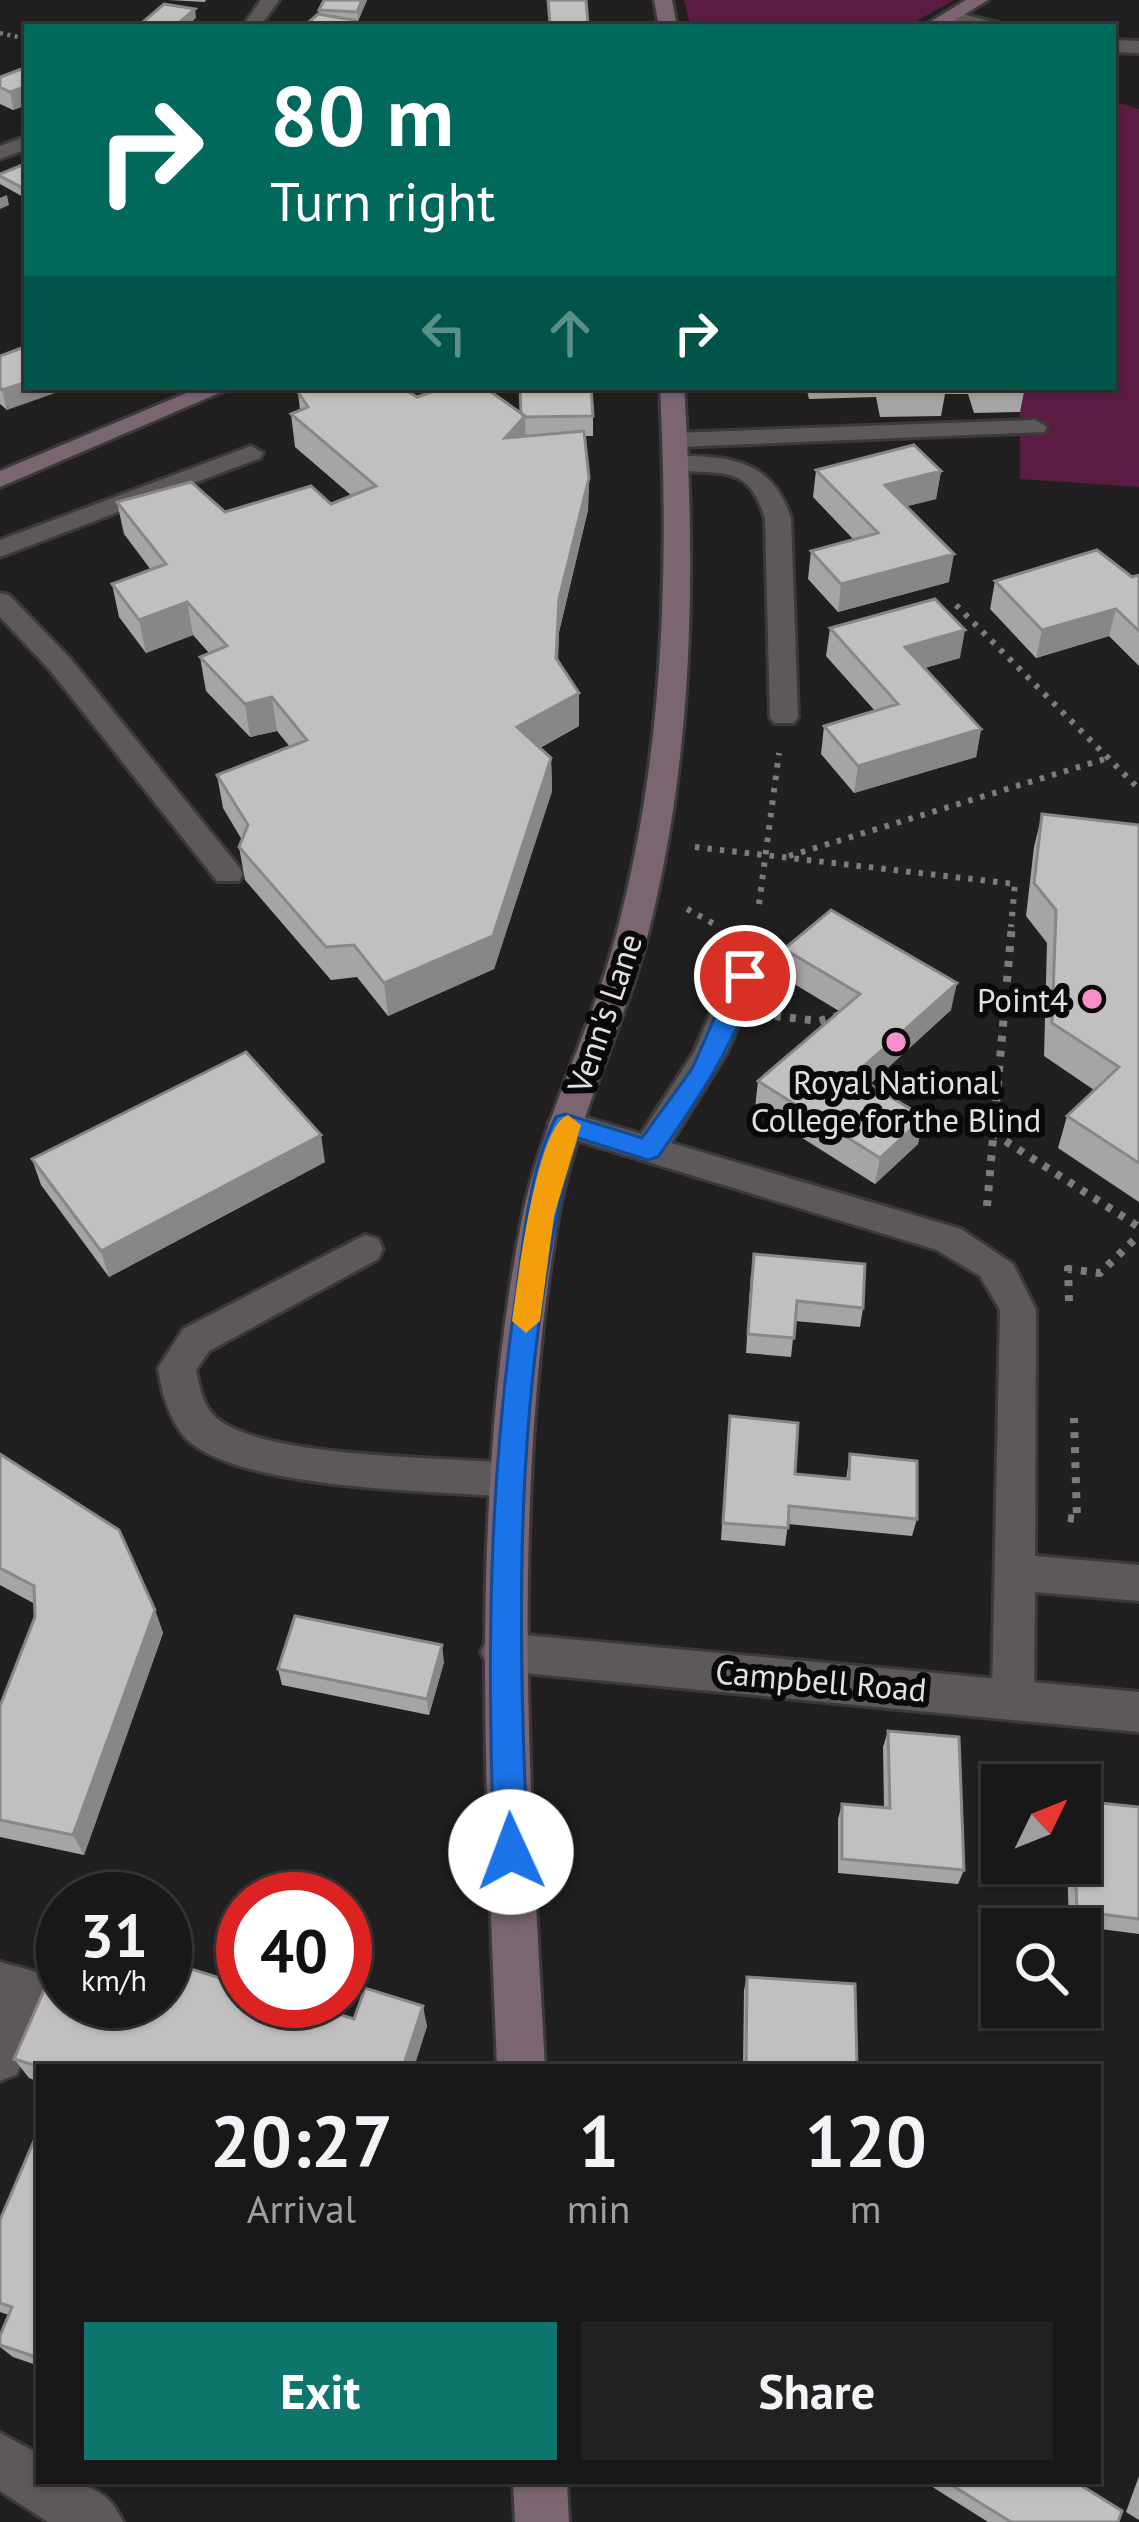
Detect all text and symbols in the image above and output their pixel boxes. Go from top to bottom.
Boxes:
text: 80 m [270,60,454,169]
icon: right [72,72,228,228]
text: Turn right [270,166,495,236]
icon: left [411,300,477,366]
icon: ahead [537,300,603,366]
icon: right [663,300,729,366]
pin [694,925,796,1027]
street label: Venn's Lane [556,928,651,1099]
icon: arrive [712,943,778,1009]
place label: Point4 [977,978,1068,1021]
marker: Point4 [1079,986,1105,1012]
marker: Royal National College for the Blind [883,1029,909,1055]
place label: Royal National College for the Blind [751,1060,1041,1141]
street label: Campbell Road [714,1649,928,1711]
north arrow [981,1764,1101,1884]
map controls [981,1764,1101,2028]
position arrow [448,1789,574,1915]
speed limit sign: 40 [216,1872,372,2028]
text: 31 [80,1896,148,1974]
button: search [981,1908,1101,2028]
text: km/h [81,1960,147,1999]
text: 20:27 [210,2094,393,2187]
text: 1 [578,2094,619,2187]
text: 120 [804,2094,927,2187]
text: Arrival [247,2183,356,2234]
text: min [567,2183,630,2234]
text: m [850,2183,881,2234]
button: Exit [84,2322,557,2460]
button: Share [581,2322,1053,2460]

